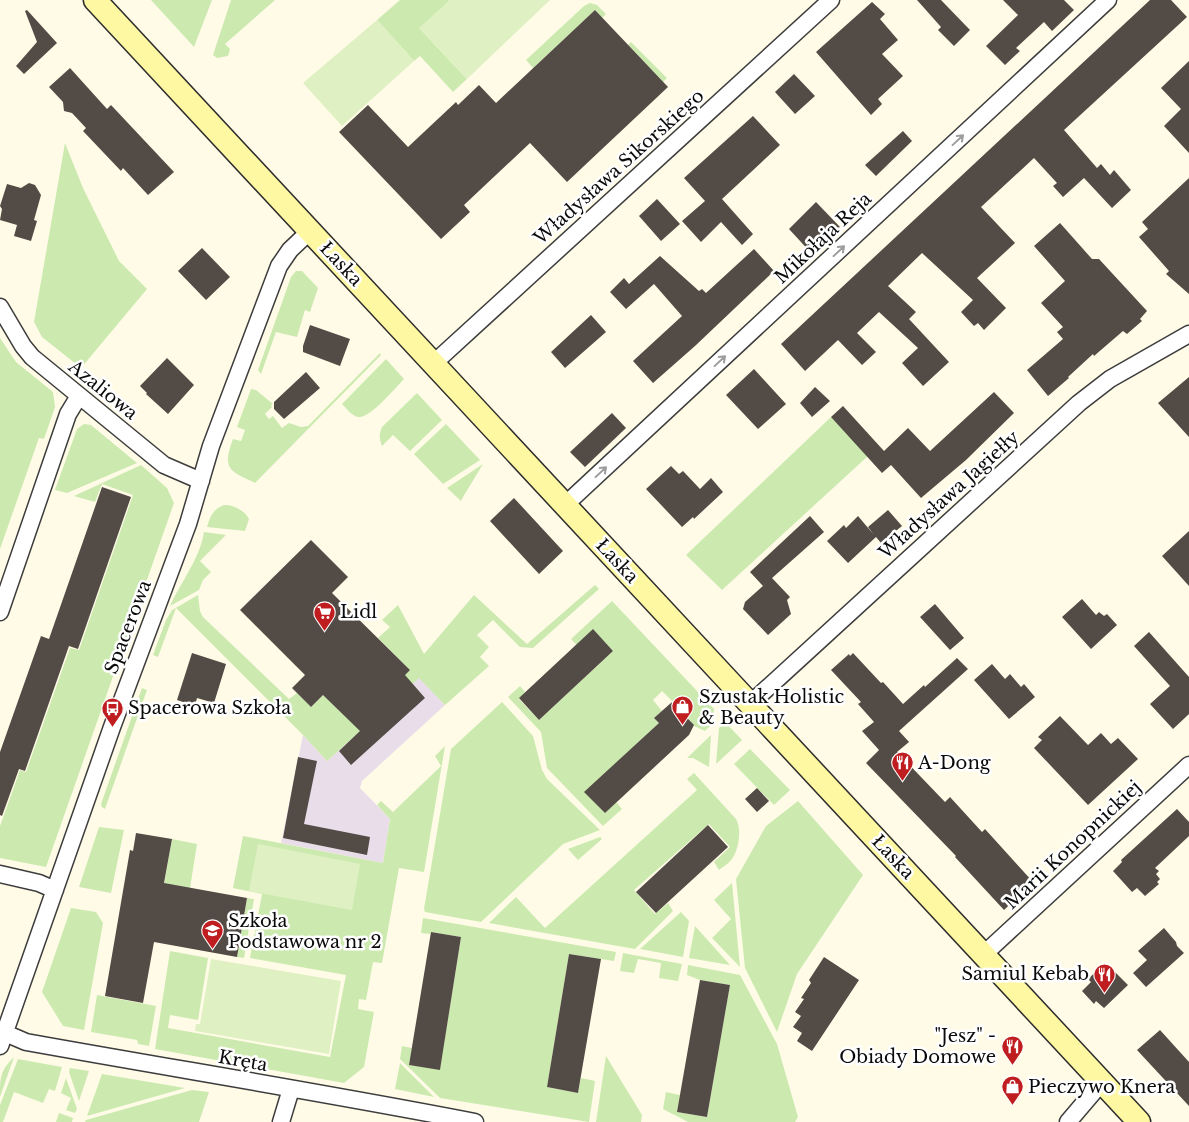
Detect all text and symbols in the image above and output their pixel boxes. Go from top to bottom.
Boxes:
street label: Władysława Sikorskiego [529,85,709,250]
one-way arrow [951,134,964,146]
street label: Mikołaja Reja [770,188,876,288]
street label: Łaska [315,237,367,291]
one-way arrow [832,245,845,257]
street label: Azaliowa [63,355,142,425]
one-way arrow [713,355,726,367]
street label: Władysława Jagiełły [874,426,1024,564]
one-way arrow [594,466,607,478]
street label: Łaska [591,534,643,588]
street label: Spacerowa [100,577,156,677]
supermarket icon: Lidl [312,600,336,631]
place label: Lidl [340,601,377,623]
place label: Szustak Holistic & Beauty [699,686,845,729]
shop icon: Szustak Holistic & Beauty [671,695,695,726]
bus stop icon: Spacerowa Szkoła [100,696,124,727]
place label: Spacerowa Szkoła [128,697,291,719]
restaurant icon: A-Dong [890,751,914,782]
place label: A-Dong [917,752,991,774]
street label: Marii Konopnickiej [1000,776,1146,914]
street label: Łaska [867,830,919,884]
place label: Szkoła Podstawowa nr 2 [228,910,382,953]
school or university icon: Szkoła Podstawowa nr 2 [200,919,224,950]
restaurant icon: Samiul Kebab [1093,962,1117,993]
place label: Samiul Kebab [961,963,1089,985]
place label: "Jesz" - Obiady Domowe [839,1025,996,1068]
restaurant icon: "Jesz" - Obiady Domowe [1000,1034,1024,1065]
street label: Kręta [217,1046,269,1076]
shop icon: Pieczywo Knera [1000,1075,1024,1106]
place label: Pieczywo Knera [1028,1076,1175,1098]

